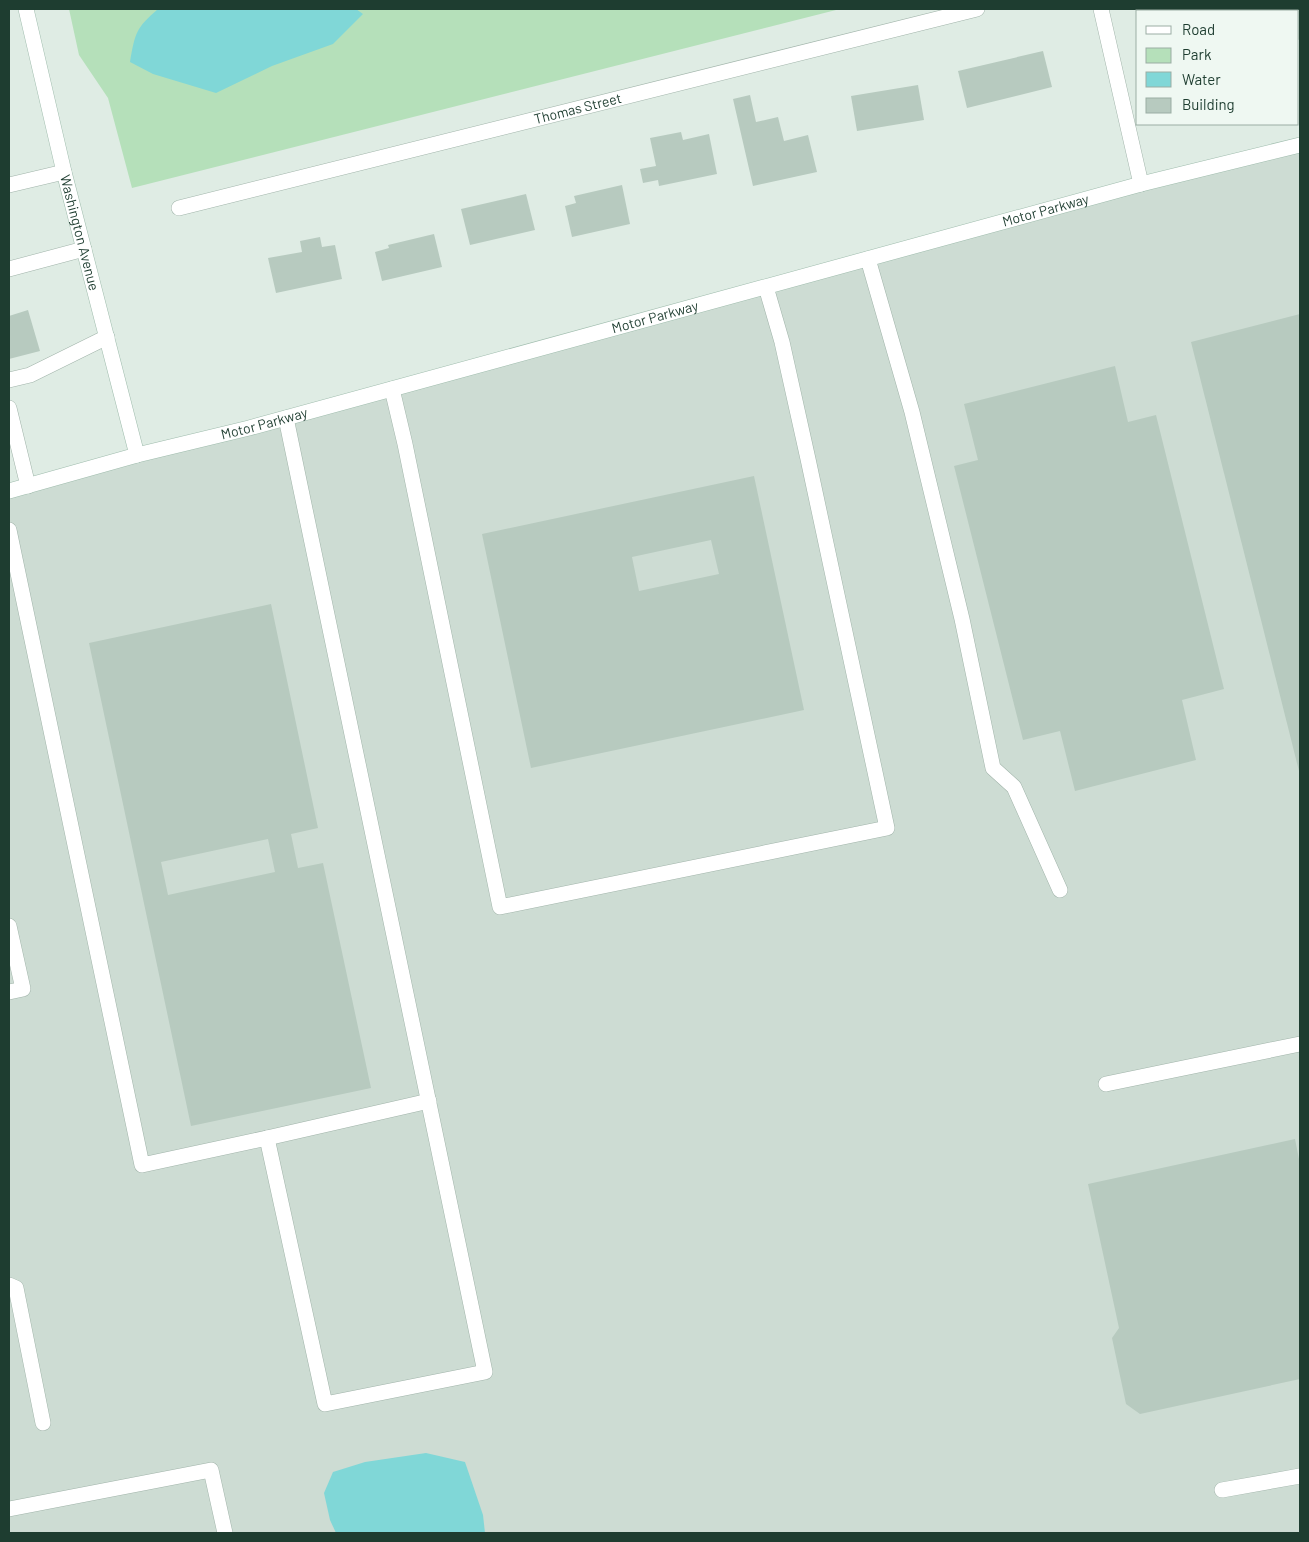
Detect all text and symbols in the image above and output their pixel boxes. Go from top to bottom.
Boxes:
legend [1136,10,1299,125]
text: Road [1182,20,1215,38]
text: Park [1182,45,1212,63]
text: Water [1182,70,1221,88]
street label: Thomas Street [532,89,623,127]
text: Building [1182,95,1235,113]
street label: Washington Avenue [57,173,103,292]
street label: Motor Parkway [1000,190,1091,230]
street label: Motor Parkway [610,296,700,336]
street label: Motor Parkway [219,403,310,443]

